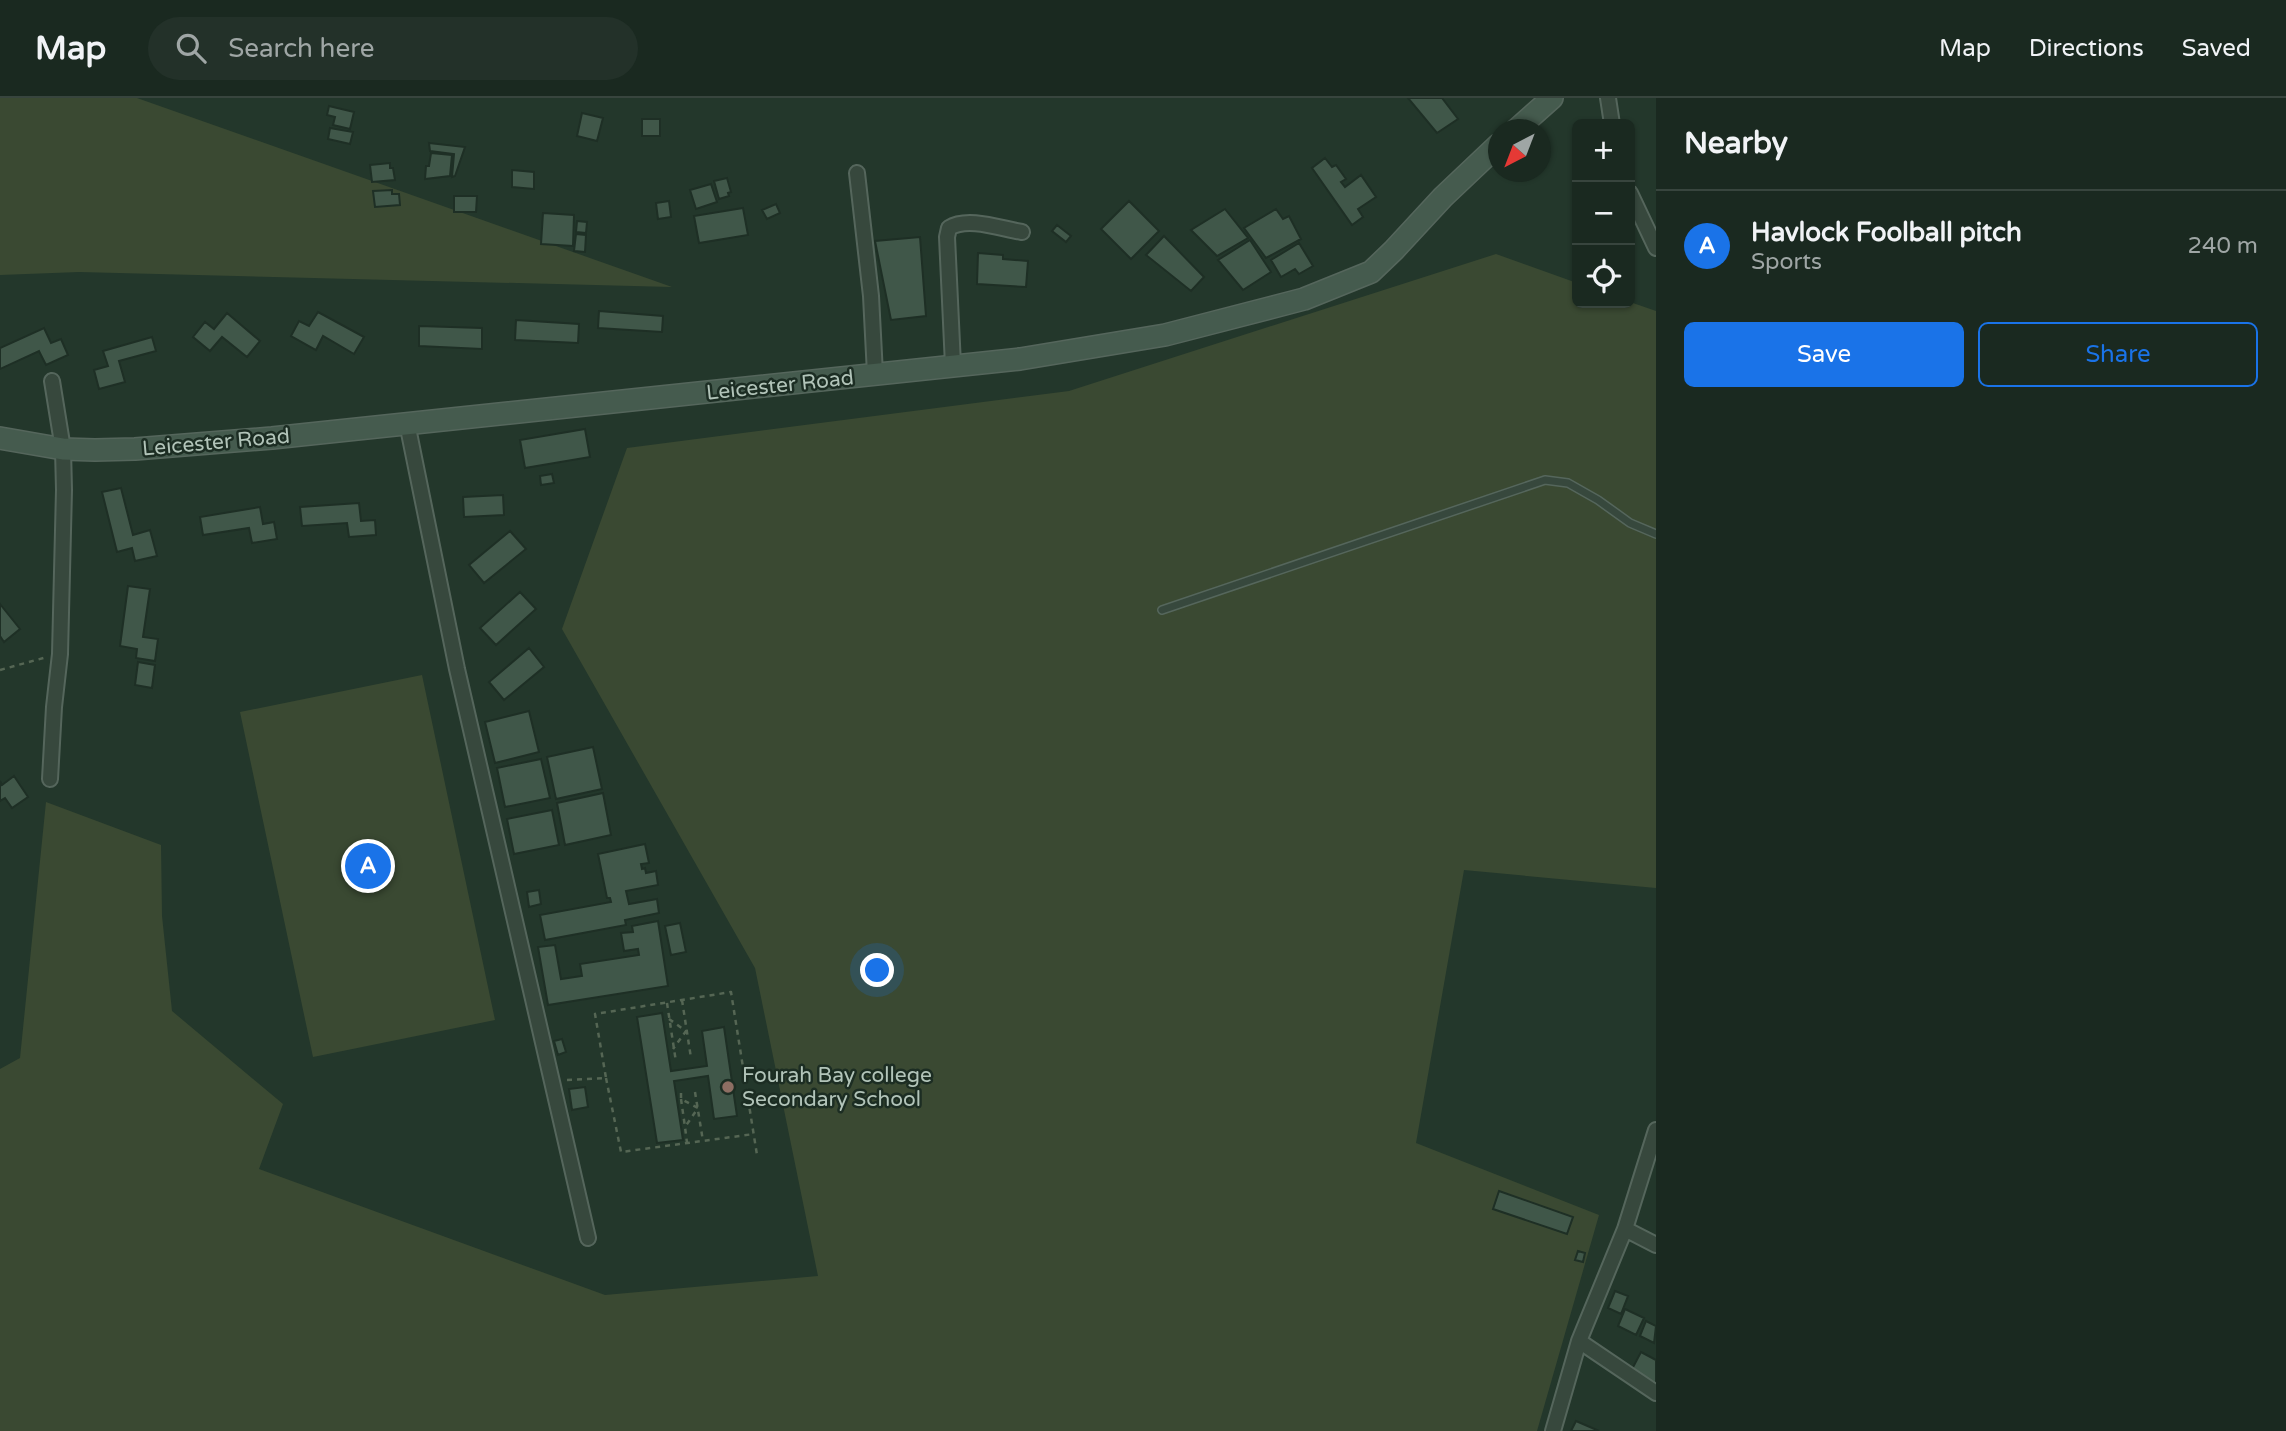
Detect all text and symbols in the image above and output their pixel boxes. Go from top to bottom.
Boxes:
search box [148,17,638,80]
text: Map [35,29,106,68]
icon: search [172,29,210,67]
text: Search here [228,33,374,64]
text: Map [1939,34,1991,63]
text: Directions [2029,34,2144,63]
text: Saved [2182,34,2251,63]
north arrow [1488,119,1551,182]
map controls [1572,119,1635,308]
button: + [1572,119,1635,182]
text: Nearby [1684,125,1788,162]
button: − [1572,182,1635,245]
text: Havlock Foolball pitch [1751,217,2022,248]
text: A [1698,232,1716,260]
text: 240 m [2188,232,2258,260]
button: locate [1572,245,1635,308]
text: Sports [1751,248,1822,276]
button: Save [1684,322,1964,387]
button: Share [1978,322,2258,387]
street label: Leicester Road [705,365,855,406]
street label: Leicester Road [141,424,291,461]
pin: A [345,840,391,892]
your location [860,953,894,987]
place label: Fourah Bay college Secondary School [742,1063,932,1112]
marker: Fourah Bay college Secondary School [720,1079,736,1095]

